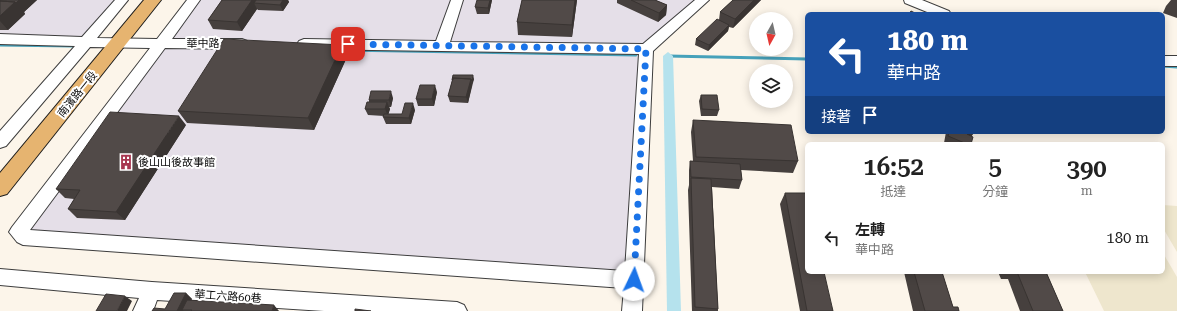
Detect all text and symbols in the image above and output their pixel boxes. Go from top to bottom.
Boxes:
north arrow [749,12,793,56]
map controls [749,12,793,108]
text: 180 m [887,24,968,57]
pin [331,27,365,61]
icon: left [821,28,873,80]
icon: arrive [337,33,359,55]
street label: 華中路 [187,37,220,50]
text: 華中路 [887,62,941,83]
button: layers [749,64,793,108]
street label: 南濱路一段 [55,69,100,120]
icon: arrive [859,104,881,126]
text: 接著 [821,108,851,126]
building icon: 後山山後故事館 [117,153,135,171]
text: 16:52 [863,153,924,181]
text: 5 [989,153,1002,181]
text: 390 [1066,155,1107,183]
place label: 後山山後故事館 [138,156,215,169]
text: m [1081,183,1093,198]
text: 抵達 [881,184,907,199]
text: 分鐘 [982,184,1008,199]
text: 左轉 [855,221,885,239]
icon: left [821,227,843,249]
text: 180 m [1106,229,1149,247]
text: 華中路 [855,242,894,257]
position arrow [613,259,655,301]
street label: 華工六路60巷 [194,288,262,305]

